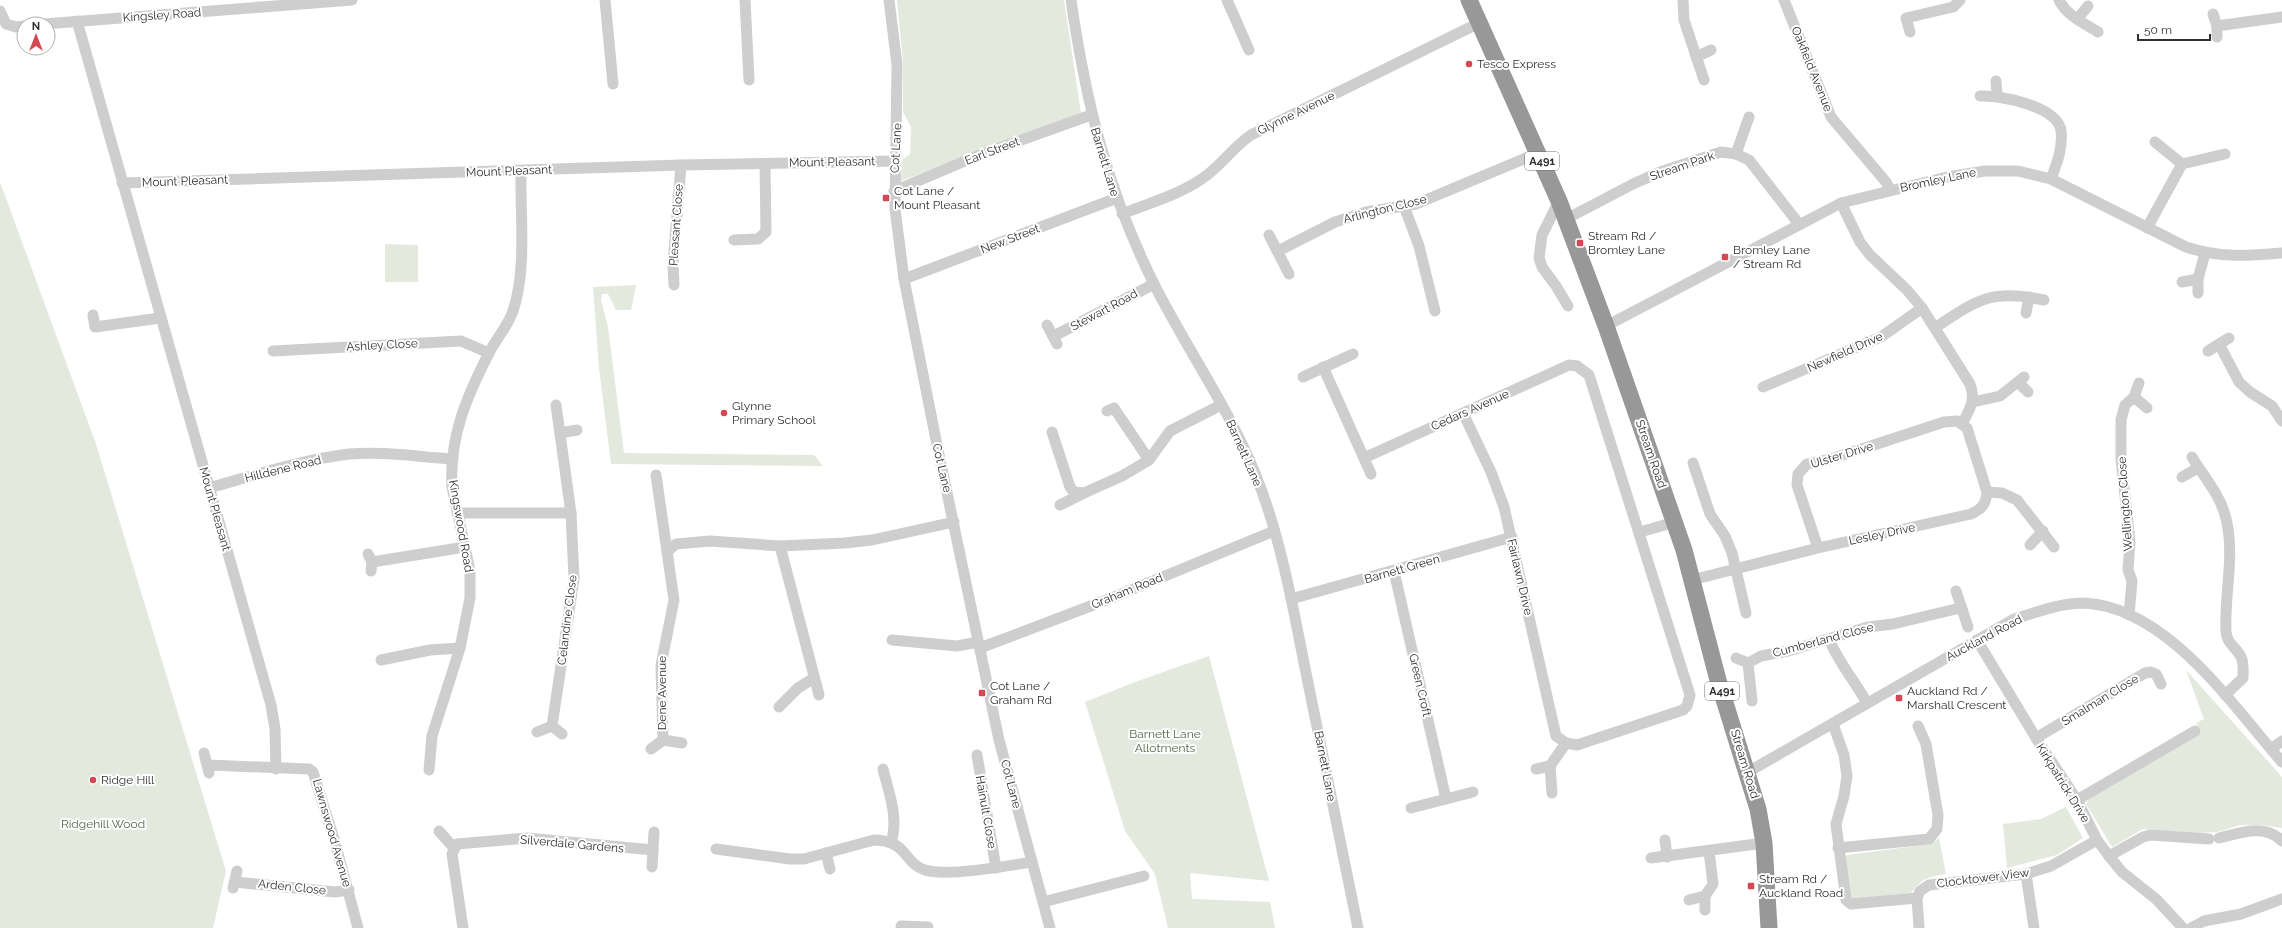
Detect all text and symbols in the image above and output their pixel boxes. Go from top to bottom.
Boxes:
street label: Kingsley Road [122,5,202,25]
north arrow [16,16,56,56]
scale bar [2138,16,2210,42]
text: N [32,20,40,33]
text: 50 m [2144,23,2172,37]
street label: Oakfield Avenue [1789,24,1835,114]
place label: Tesco Express [1477,57,1556,71]
marker: Tesco Express [1464,59,1474,69]
street label: Glynne Avenue [1255,88,1337,138]
street label: Cot Lane [888,123,904,173]
street label: Barnett Lane [1088,126,1122,198]
street label: Earl Street [963,134,1021,168]
street label: Stream Park [1648,148,1717,184]
road number: A491 [1525,152,1559,170]
street label: Mount Pleasant [789,154,875,170]
street label: Mount Pleasant [466,162,552,180]
street label: Bromley Lane [1899,165,1977,195]
street label: Mount Pleasant [142,172,228,190]
street label: Pleasant Close [666,184,686,266]
place label: Cot Lane / Mount Pleasant [894,184,980,212]
street label: Arlington Close [1342,192,1428,226]
marker: Cot Lane / Mount Pleasant [881,193,891,203]
street label: New Street [979,221,1041,257]
place label: Stream Rd / Bromley Lane [1588,229,1665,257]
marker: Stream Rd / Bromley Lane [1575,238,1585,248]
place label: Bromley Lane / Stream Rd [1733,243,1810,271]
marker: Bromley Lane / Stream Rd [1720,252,1730,262]
street label: Stewart Road [1068,286,1140,334]
street label: Newfield Drive [1805,329,1885,375]
street label: Ashley Close [346,336,418,354]
street label: Cedars Avenue [1429,387,1511,433]
place label: Glynne Primary School [732,399,816,427]
marker: Glynne Primary School [719,408,729,418]
street label: Barnett Lane [1223,418,1265,488]
street label: Stream Road [1633,418,1669,490]
street label: Ulster Drive [1809,439,1875,471]
street label: Cot Lane [930,442,954,494]
street label: Hilldene Road [243,453,323,485]
street label: Wellington Close [2115,456,2135,552]
street label: Mount Pleasant [196,466,234,552]
street label: Kingswood Road [446,479,476,573]
street label: Lesley Drive [1847,520,1917,548]
street label: Fairlawn Drive [1504,538,1536,616]
street label: Barnett Green [1363,552,1441,586]
street label: Graham Road [1089,570,1165,612]
street label: Celandine Close [555,574,579,666]
street label: Auckland Road [1944,612,2024,664]
street label: Cumberland Close [1771,620,1875,660]
street label: Green Croft [1406,652,1434,718]
street label: Dene Avenue [655,656,669,730]
street label: Smalman Close [2059,672,2141,728]
place label: Cot Lane / Graham Rd [990,679,1052,707]
road number: A491 [1705,682,1739,700]
place label: Auckland Rd / Marshall Crescent [1907,684,2006,712]
marker: Cot Lane / Graham Rd [977,688,987,698]
marker: Auckland Rd / Marshall Crescent [1894,693,1904,703]
park label: Barnett Lane Allotments [1129,727,1201,755]
street label: Stream Road [1728,728,1762,800]
street label: Barnett Lane [1311,730,1339,802]
street label: Kirkpatrick Drive [2033,741,2093,825]
street label: Cot Lane [998,758,1024,810]
place label: Ridge Hill [101,773,155,787]
street label: Hainult Close [973,774,999,850]
marker: Ridge Hill [88,775,98,785]
street label: Lawnswood Avenue [310,777,354,889]
park label: Ridgehill Wood [61,817,145,831]
street label: Silverdale Gardens [520,832,625,856]
street label: Clocktower View [1936,865,2030,891]
place label: Stream Rd / Auckland Road [1759,872,1843,900]
street label: Arden Close [257,876,327,898]
marker: Stream Rd / Auckland Road [1746,881,1756,891]

